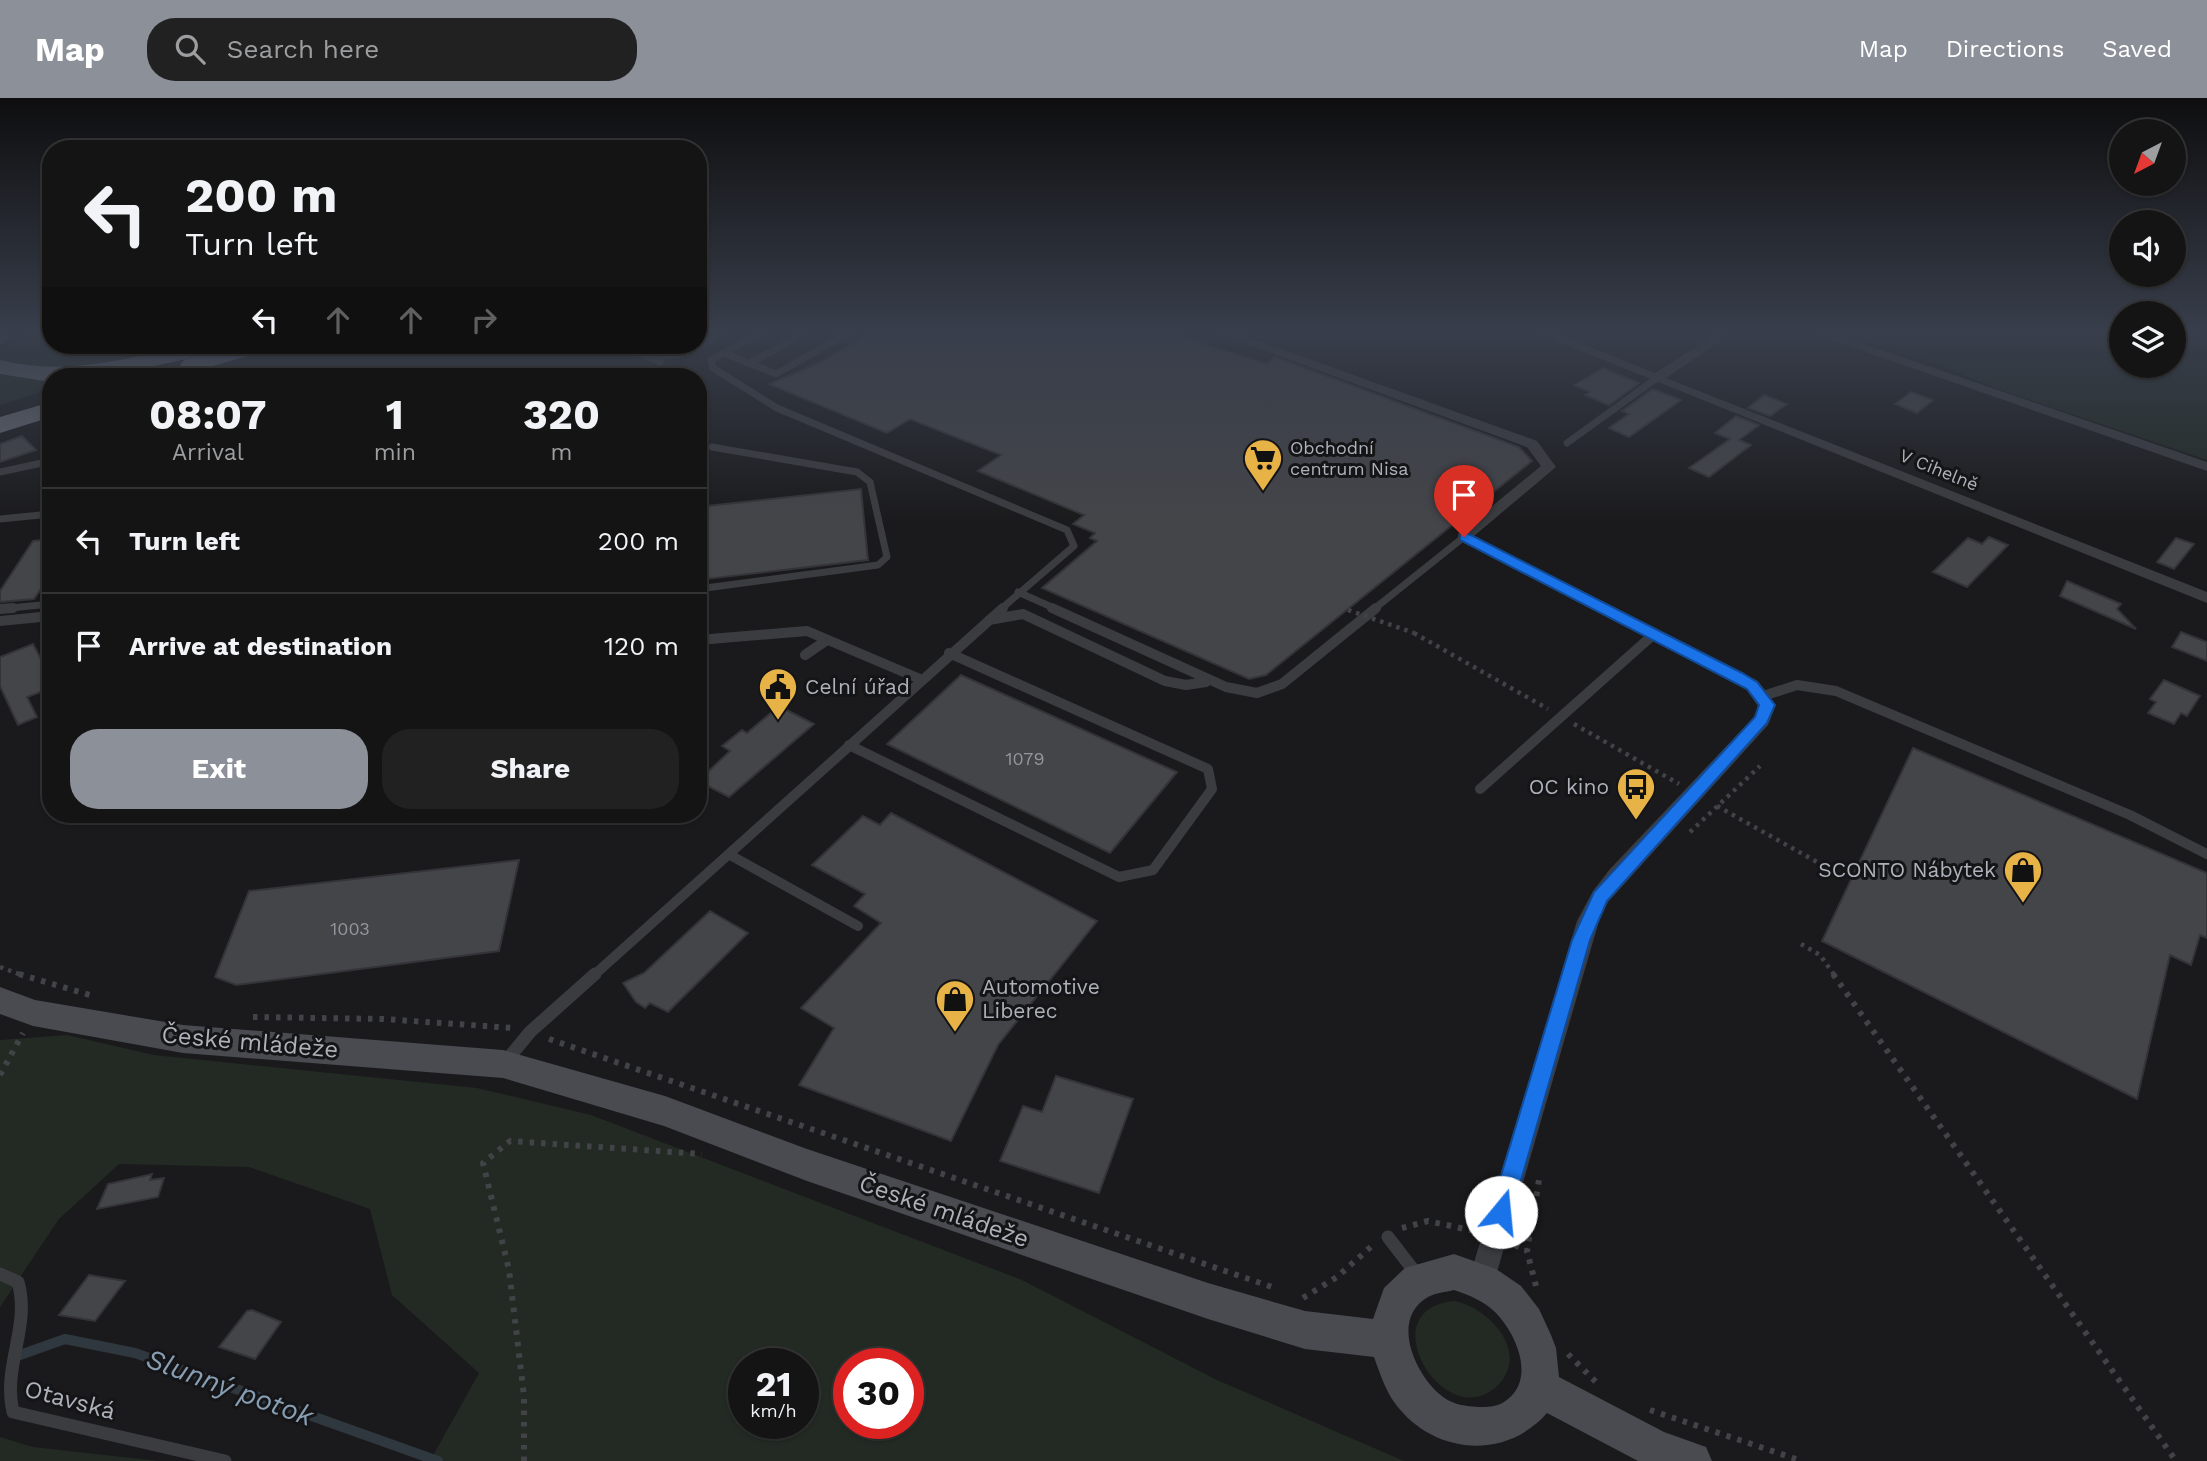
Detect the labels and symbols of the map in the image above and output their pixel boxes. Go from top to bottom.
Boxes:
north arrow [2109,119,2186,196]
supermarket icon: Obchodní centrum Nisa [1242,437,1284,492]
place label: Obchodní centrum Nisa [1290,437,1408,479]
street label: V Cihelně [1897,444,1982,495]
pin [1434,465,1494,537]
public building icon: Celní úřad [757,666,799,721]
place label: Celní úřad [805,674,910,699]
house number: 1079 [1005,748,1045,769]
bus stop icon: OC kino [1615,766,1657,821]
place label: OC kino [1529,774,1609,799]
shop icon: SCONTO Nábytek [2002,849,2044,904]
place label: SCONTO Nábytek [1818,857,1996,882]
house number: 1003 [330,918,370,939]
place label: Automotive Liberec [982,974,1100,1023]
shop icon: Automotive Liberec [934,978,976,1033]
street label: České mládeže [160,1020,340,1064]
street label: České mládeže [856,1169,1032,1253]
position arrow [1464,1175,1538,1249]
water label: Slunný potok [142,1342,319,1433]
speed limit sign: 30 [833,1348,924,1439]
street label: Otavská [21,1374,119,1426]

